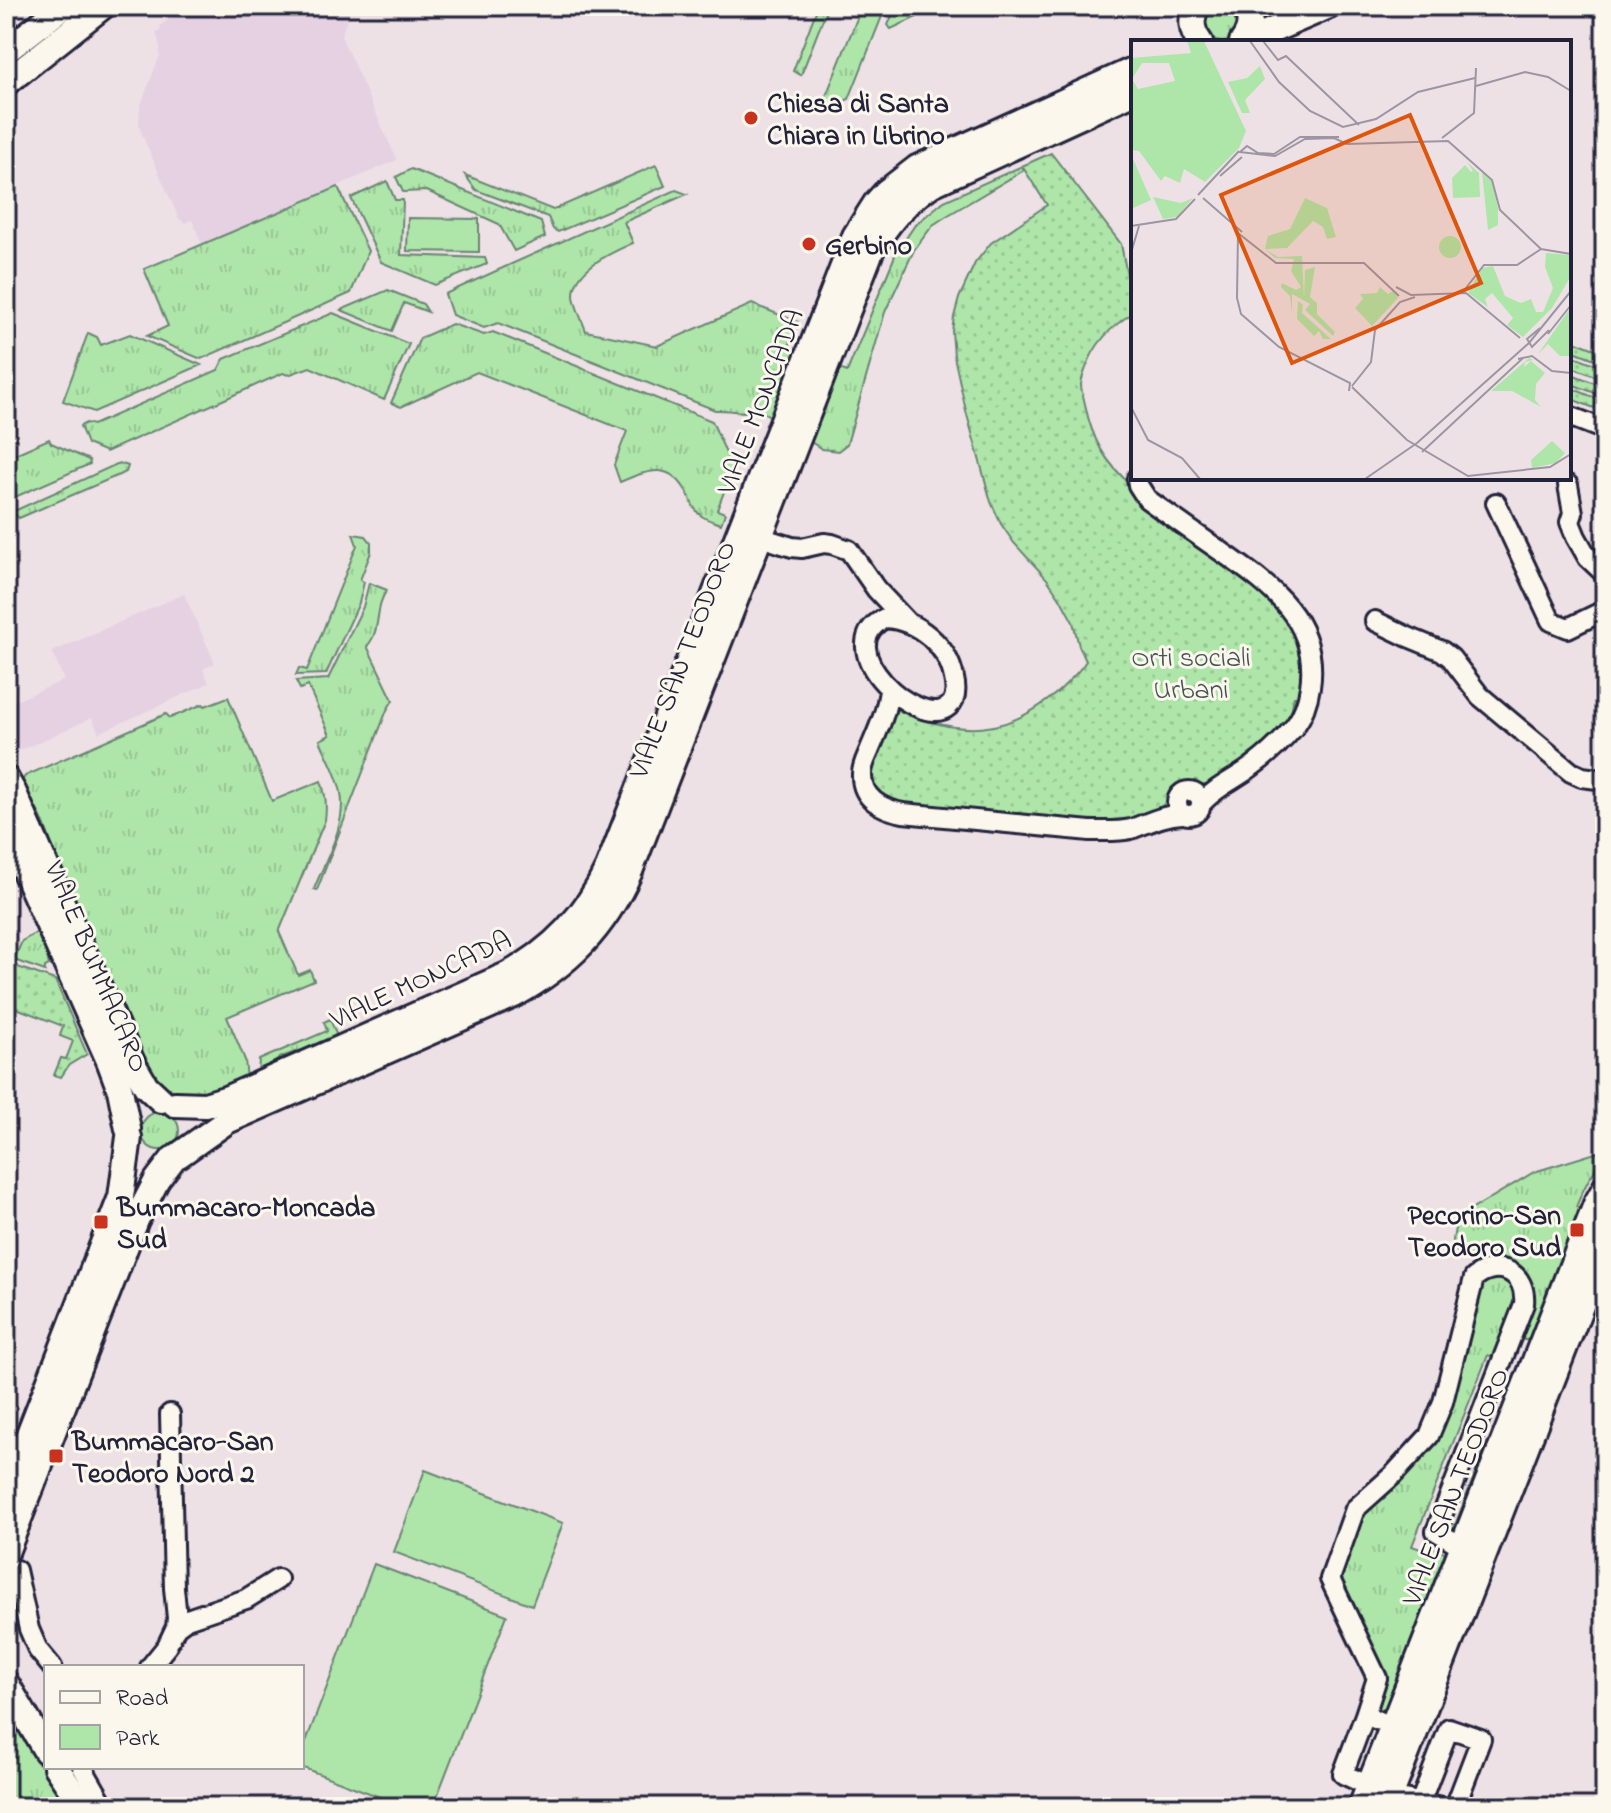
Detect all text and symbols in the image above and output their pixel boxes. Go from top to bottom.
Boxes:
inset map [1131,40,1571,480]
place label: Chiesa di Santa Chiara in Librino [767,85,949,158]
marker: Chiesa di Santa Chiara in Librino [742,109,760,127]
place label: Gerbino [825,227,912,268]
marker: Gerbino [800,235,818,253]
street label: VIALE MONCADA [708,303,817,502]
street label: VIALE SAN TEODORO [620,536,748,786]
park label: Orti sociali Urbani [1131,639,1251,712]
street label: VIALE BUMMACARO [31,854,158,1079]
street label: VIALE MONCADA [323,921,519,1042]
place label: Bummacaro-Moncada Sud [115,1189,375,1262]
place label: Pecorino-San Teodoro Sud [1407,1197,1561,1270]
marker: Bummacaro-Moncada Sud [92,1213,110,1231]
marker: Pecorino-San Teodoro Sud [1568,1221,1586,1239]
street label: VIALE SAN TEODORO [1393,1363,1521,1613]
place label: Bummacaro-San Teodoro Nord 2 [70,1423,274,1496]
marker: Bummacaro-San Teodoro Nord 2 [47,1447,65,1465]
legend [44,1665,304,1769]
text: Road [116,1682,169,1717]
text: Park [116,1722,160,1757]

